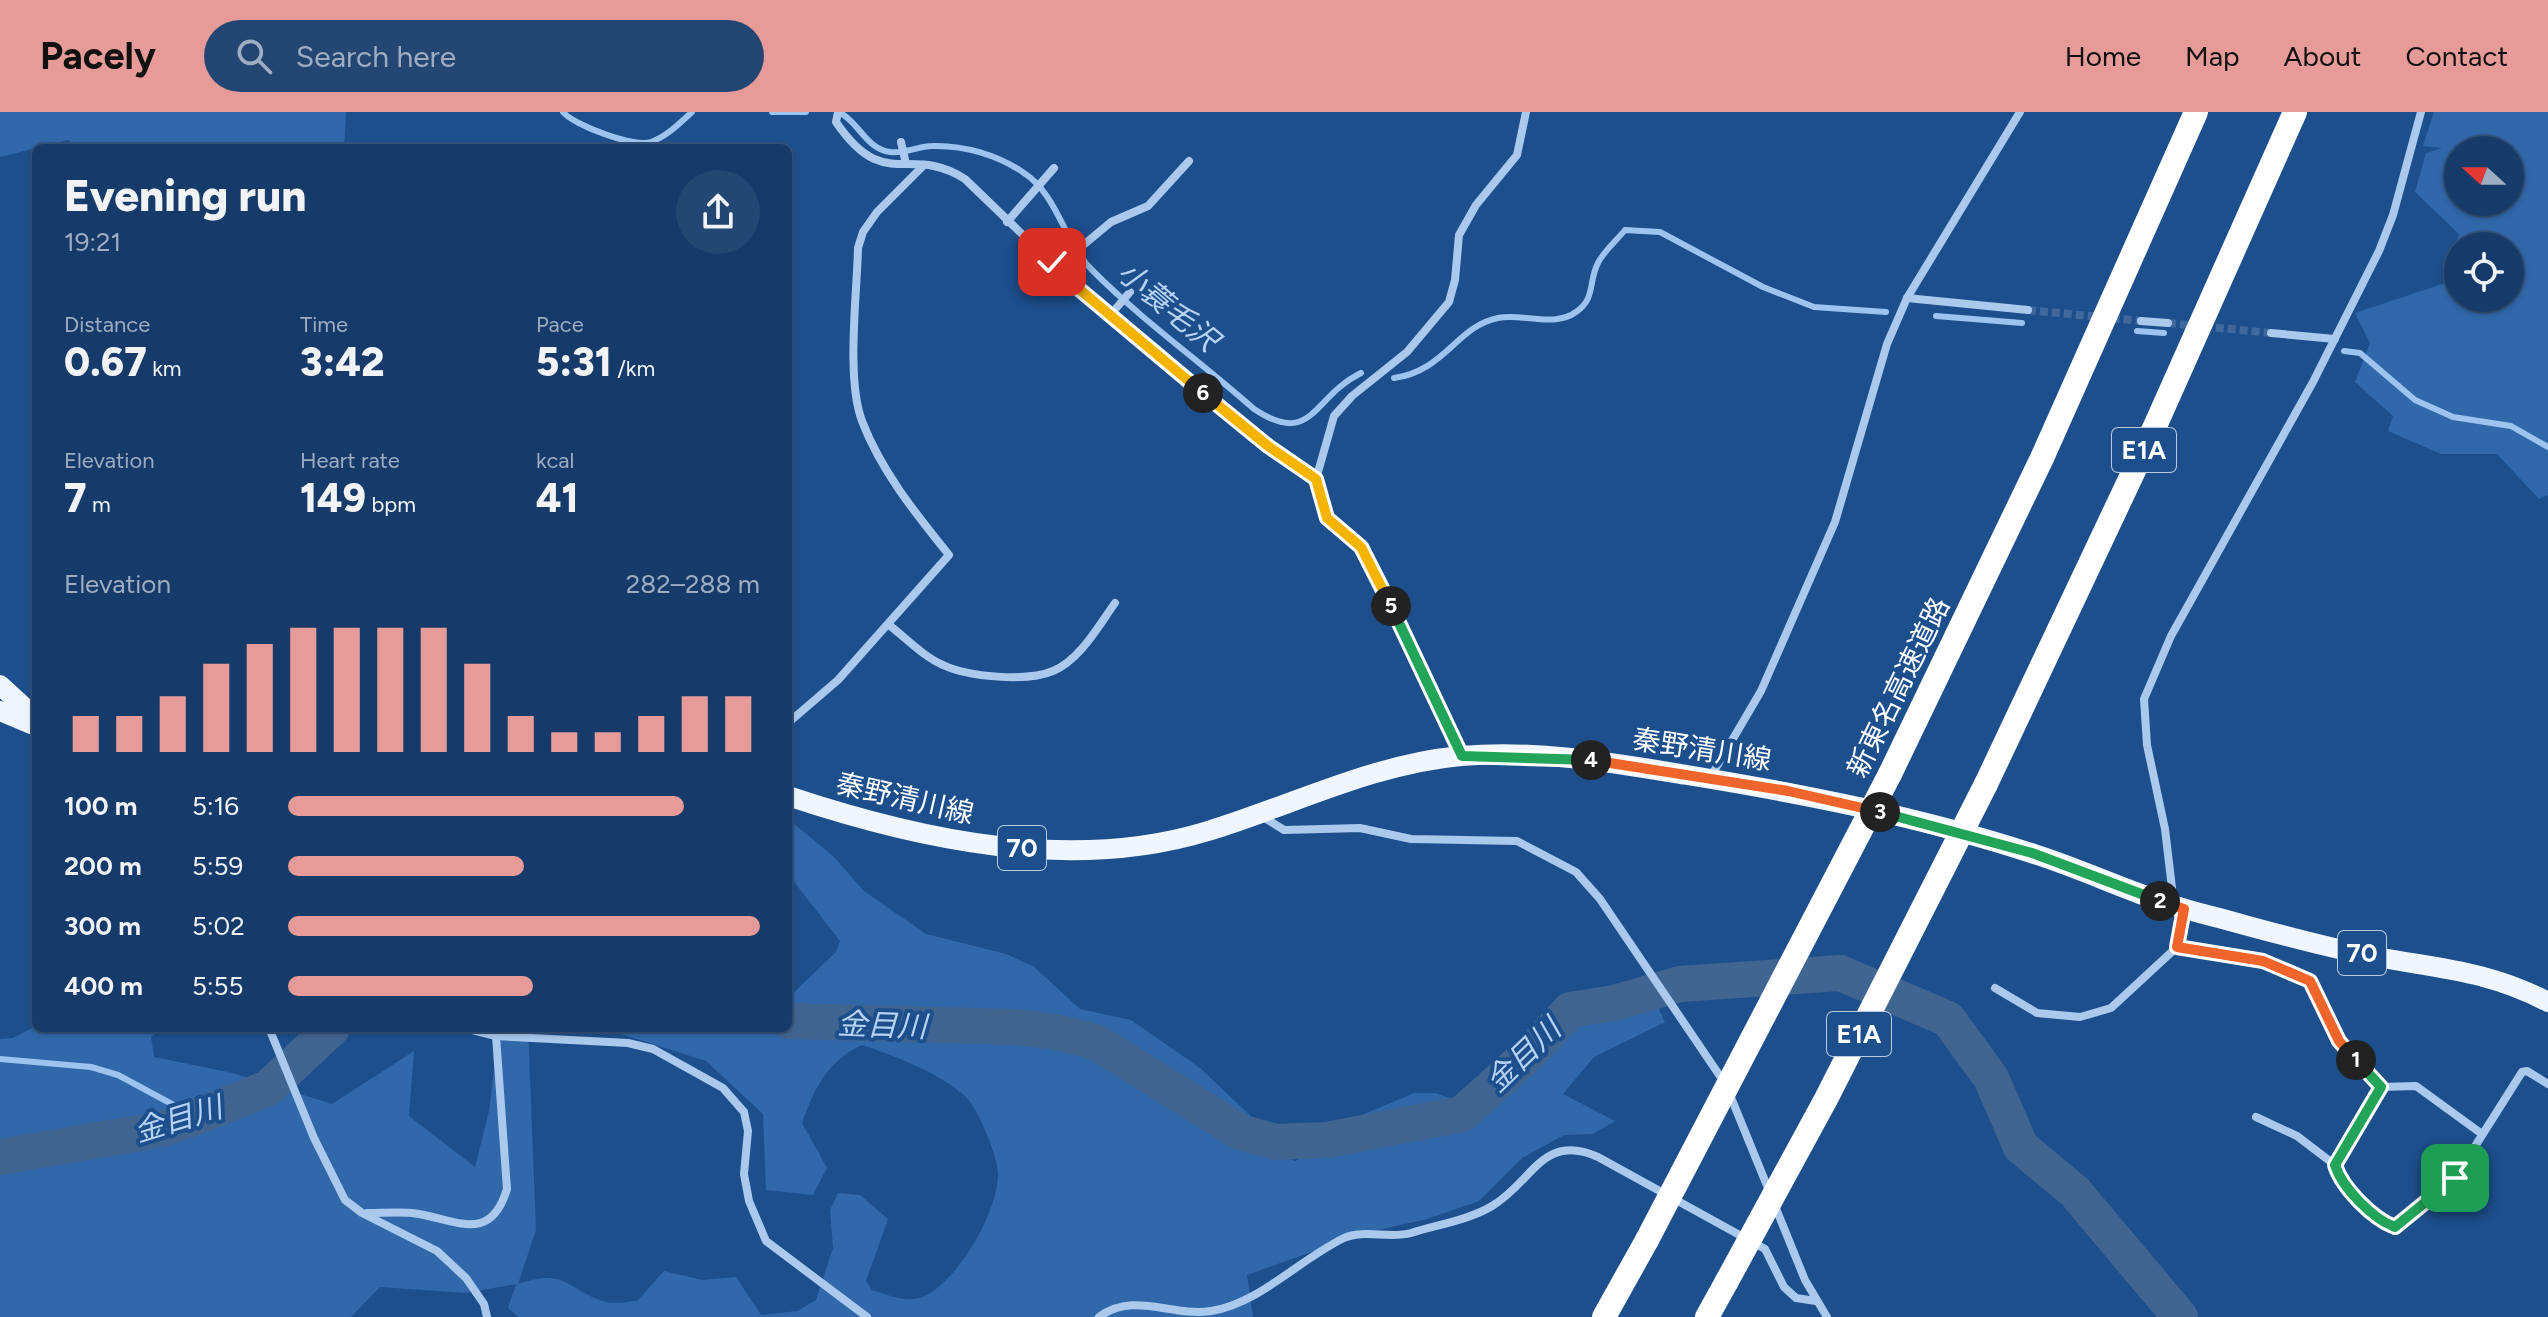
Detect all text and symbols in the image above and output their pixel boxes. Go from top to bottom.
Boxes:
search box [204,20,764,92]
text: Pacely [40,33,156,79]
icon: search [232,34,276,78]
text: Search here [296,38,456,75]
text: Home [2065,39,2141,73]
text: Map [2185,39,2240,73]
text: About [2284,39,2361,73]
text: Contact [2405,39,2508,73]
north arrow [2444,136,2524,216]
map controls [2444,136,2524,312]
text: Evening run [64,169,306,222]
button: share [676,170,760,254]
text: 19:21 [64,226,121,258]
pin [1018,228,1086,296]
button: locate [2444,232,2524,312]
icon: check [1030,240,1074,284]
water label: 小蓑毛沢 [1110,253,1229,361]
text: Distance [64,311,150,338]
text: Time [300,311,348,338]
text: Pace [536,311,584,338]
text: 0.67 [64,338,147,386]
text: 3:42 [300,338,384,386]
text: 5:31 [536,338,612,386]
text: km [147,355,182,382]
text: /km [612,355,655,382]
pin: 6 [1183,373,1223,413]
text: 6 [1197,379,1209,406]
road number: E1A [2112,428,2176,472]
text: Elevation [64,447,154,474]
text: Heart rate [300,447,400,474]
text: kcal [536,447,574,474]
text: 7 [64,474,87,522]
text: 149 [300,474,366,522]
text: 41 [536,474,579,522]
text: m [87,491,111,518]
text: bpm [366,491,416,518]
text: Elevation [64,568,171,600]
text: 282–288 m [626,568,760,600]
pin: 5 [1371,586,1411,626]
street label: 新東名高速道路 [1840,591,1956,783]
text: 5 [1385,592,1397,619]
street label: 秦野清川線 [1630,721,1774,777]
pin: 4 [1571,740,1611,780]
text: 4 [1584,746,1598,773]
street label: 秦野清川線 [833,766,977,830]
text: 100 m [64,790,138,822]
text: 5:16 [192,790,239,822]
pin: 3 [1860,792,1900,832]
text: 3 [1874,798,1886,825]
road number: 70 [998,826,1046,870]
text: 200 m [64,850,142,882]
text: 5:59 [192,850,243,882]
pin: 2 [2140,881,2180,921]
text: 2 [2154,887,2166,914]
text: 300 m [64,910,141,942]
text: 5:02 [192,910,245,942]
road number: 70 [2338,931,2386,975]
text: 400 m [64,970,143,1002]
text: 5:55 [192,970,243,1002]
water label: 金目川 [836,1005,931,1045]
water label: 金目川 [1478,1008,1570,1100]
road number: E1A [1827,1012,1891,1056]
pin: 1 [2336,1040,2376,1080]
text: 1 [2351,1046,2361,1073]
water label: 金目川 [130,1087,229,1150]
pin [2421,1144,2489,1212]
icon: arrive [2433,1156,2477,1200]

